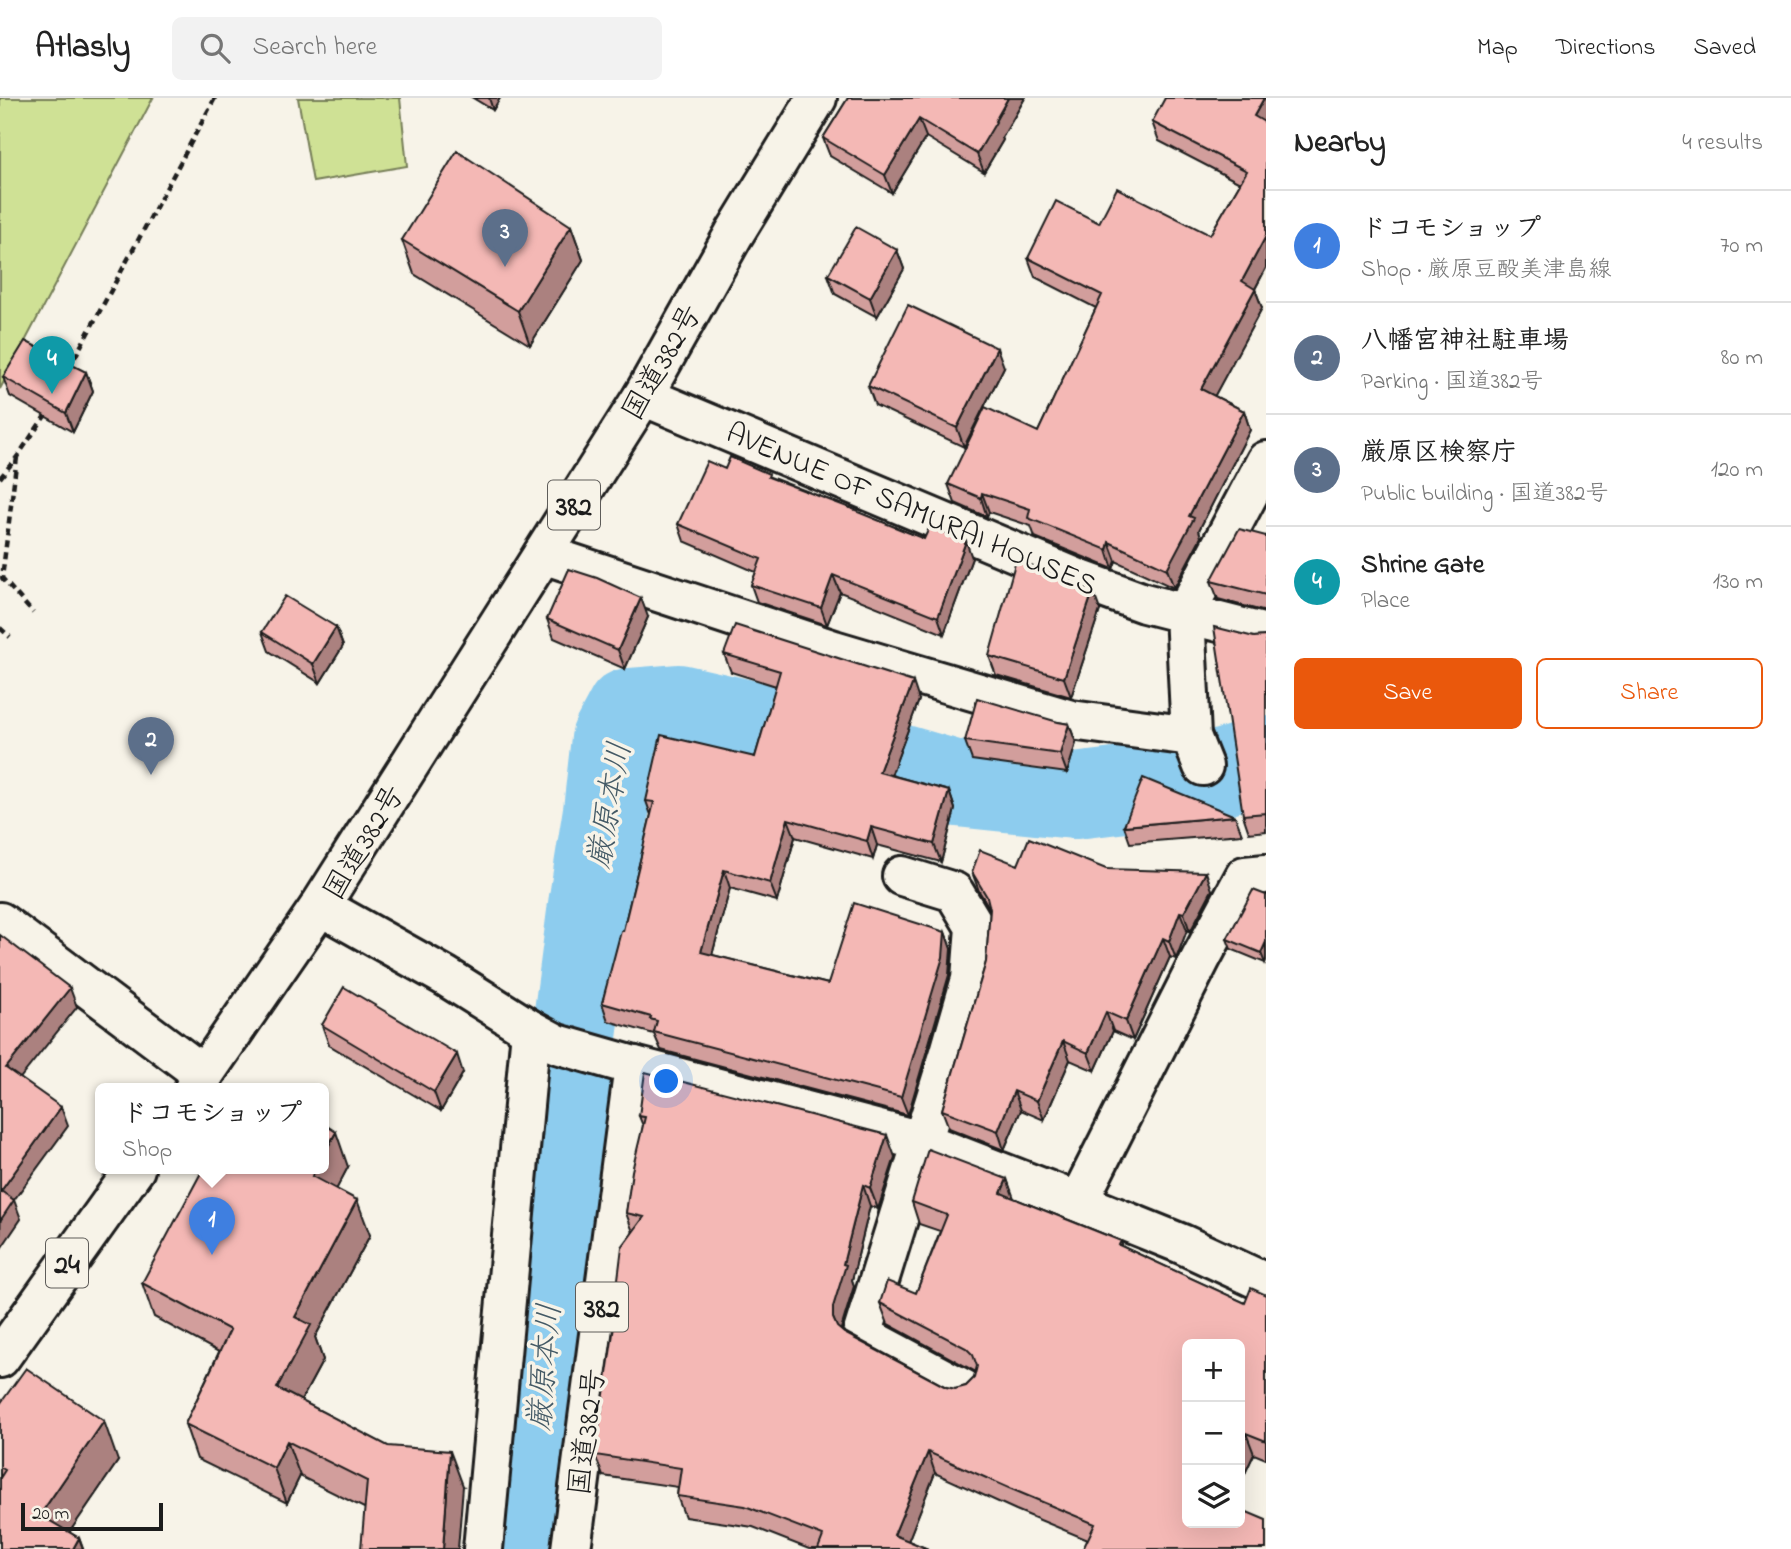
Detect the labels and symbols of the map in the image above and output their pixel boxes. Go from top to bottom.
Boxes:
pin: 3 [482,209,528,267]
street label: 国道382号 [612,297,715,430]
pin: 4 [29,336,75,394]
street label: AVENUE OF SAMURAI HOUSES [719,413,1103,609]
road number: 382 [548,480,600,530]
pin: 2 [128,717,174,775]
water label: 厳原本川 [577,738,646,873]
street label: 国道382号 [314,777,418,910]
your location [649,1064,683,1098]
pin: 1 [189,1197,235,1255]
road number: 24 [46,1238,88,1288]
road number: 382 [576,1282,628,1332]
water label: 厳原本川 [517,1301,575,1433]
street label: 国道382号 [559,1366,619,1499]
scale bar [21,1500,163,1532]

